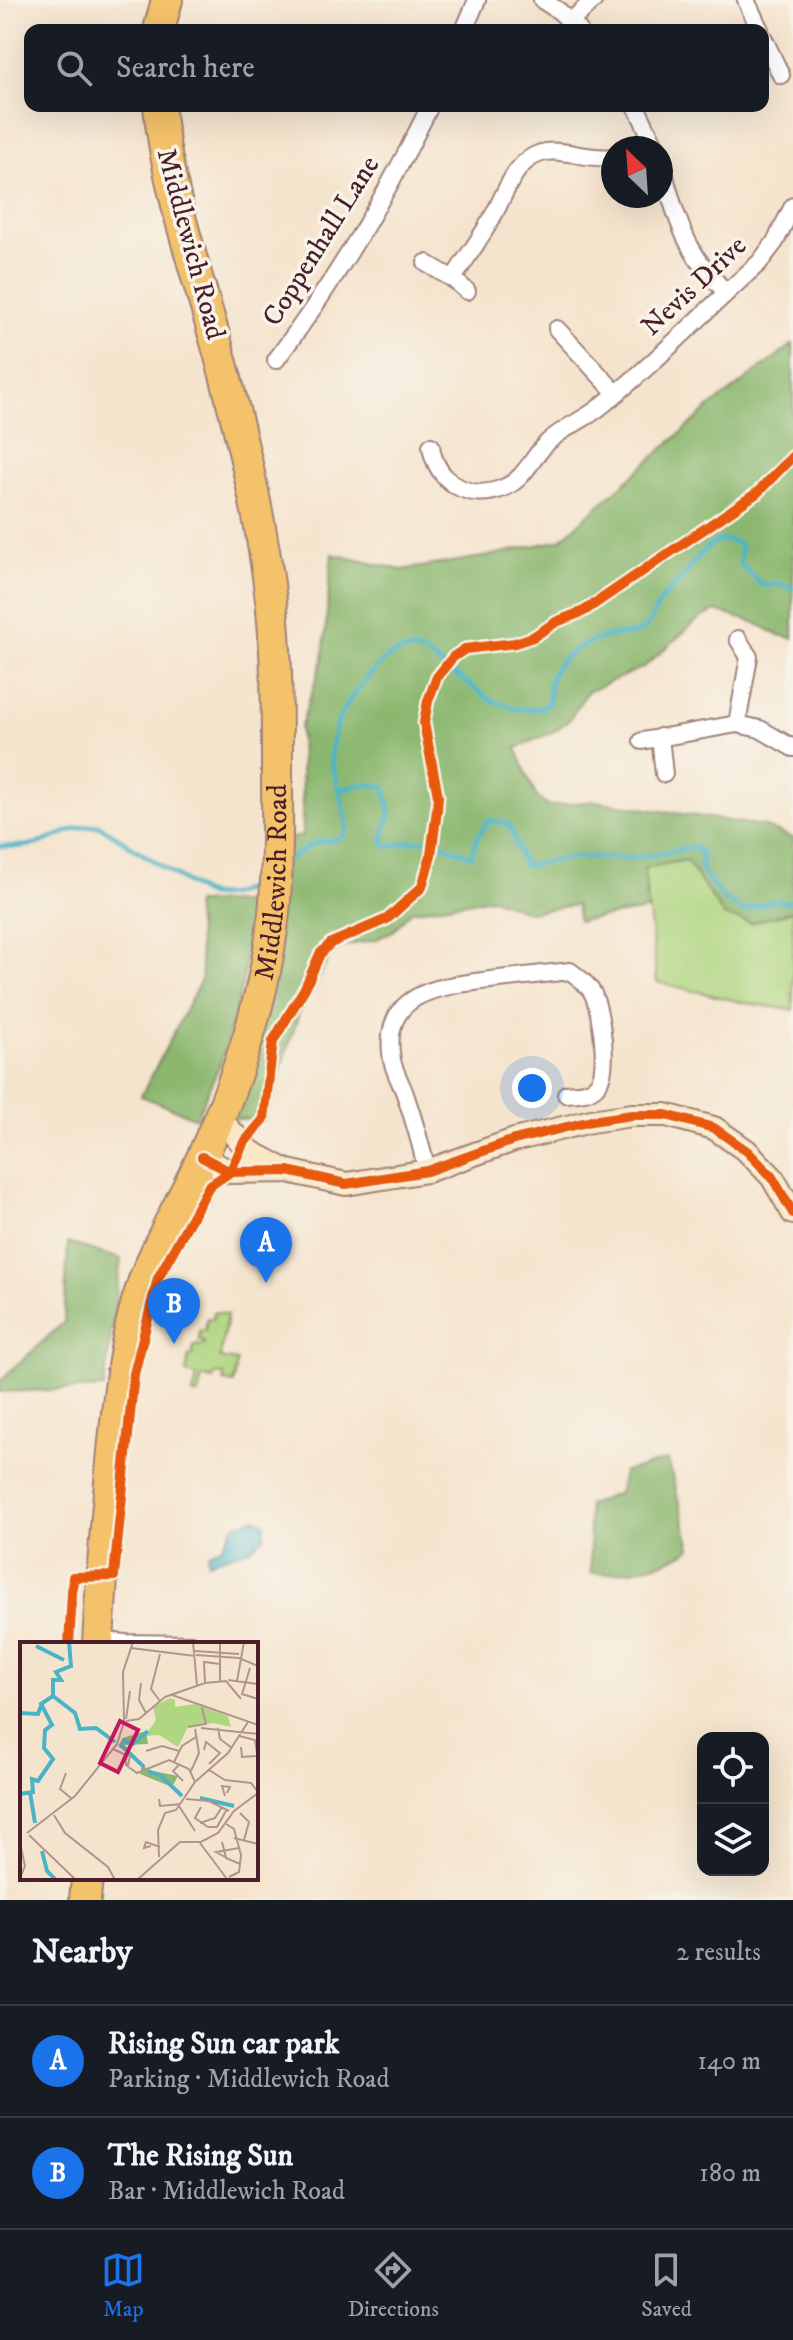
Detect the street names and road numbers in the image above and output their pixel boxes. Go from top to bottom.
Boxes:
street label: Middlewich Road [149,145,233,343]
street label: Coppenhall Lane [255,149,387,333]
street label: Nevis Drive [634,228,754,344]
street label: Middlewich Road [246,784,295,983]

